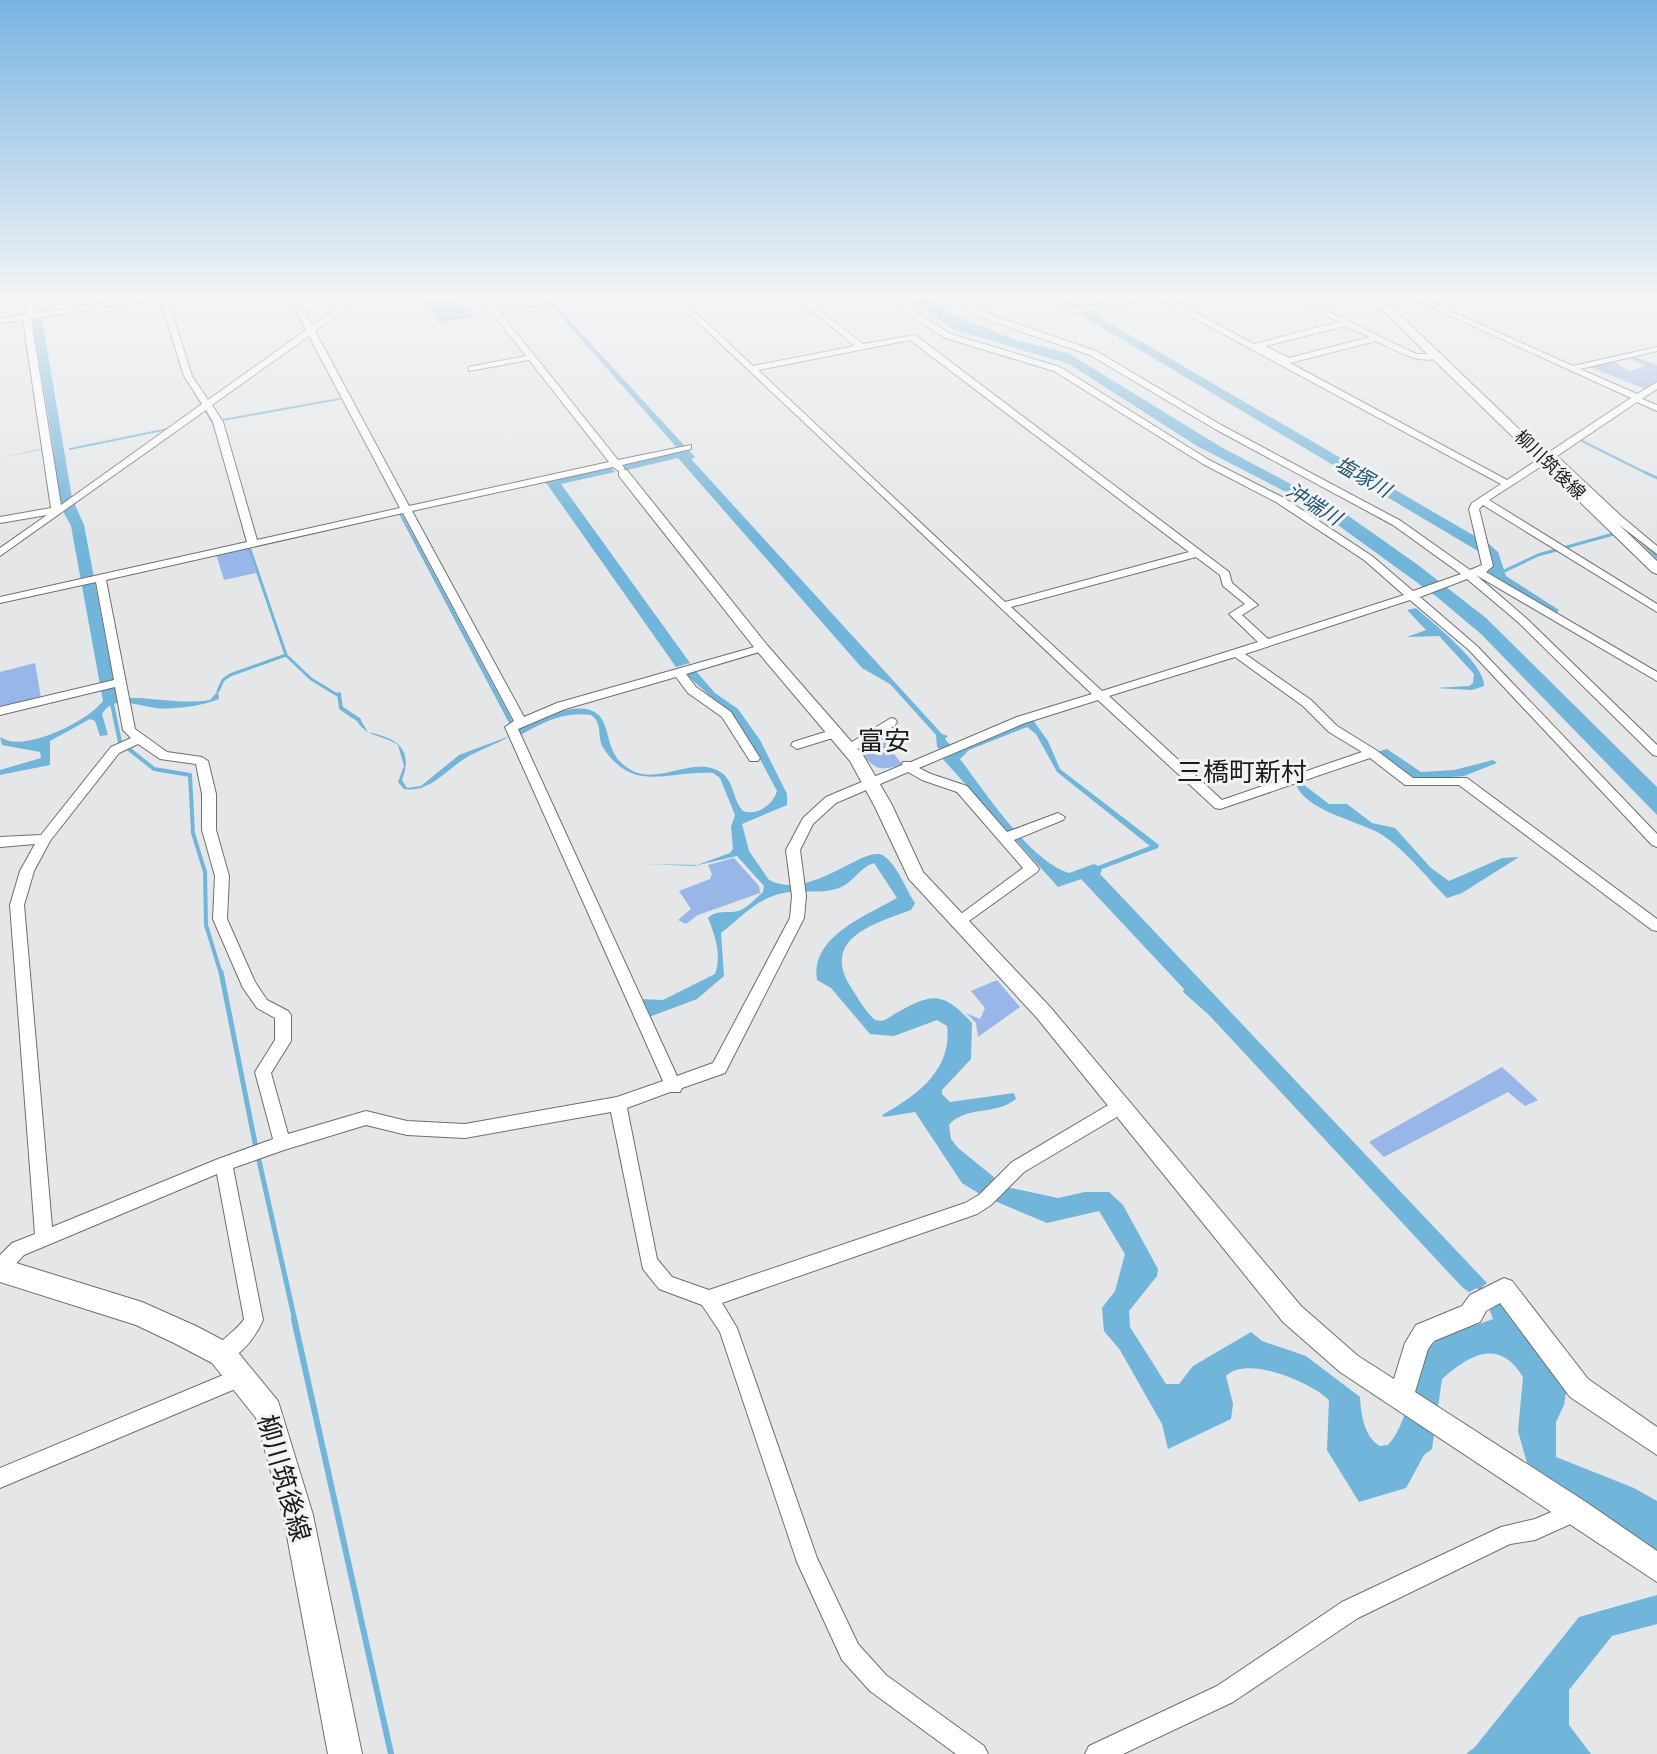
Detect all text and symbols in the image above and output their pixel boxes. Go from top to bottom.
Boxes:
street label: 柳川筑後線 [1511,425,1591,503]
water label: 塩塚川 [1332,451,1397,503]
water label: 沖端川 [1283,477,1348,530]
district label: 富安 [858,725,910,756]
district label: 三橋町新村 [1177,756,1307,787]
street label: 柳川筑後線 [252,1411,317,1545]

